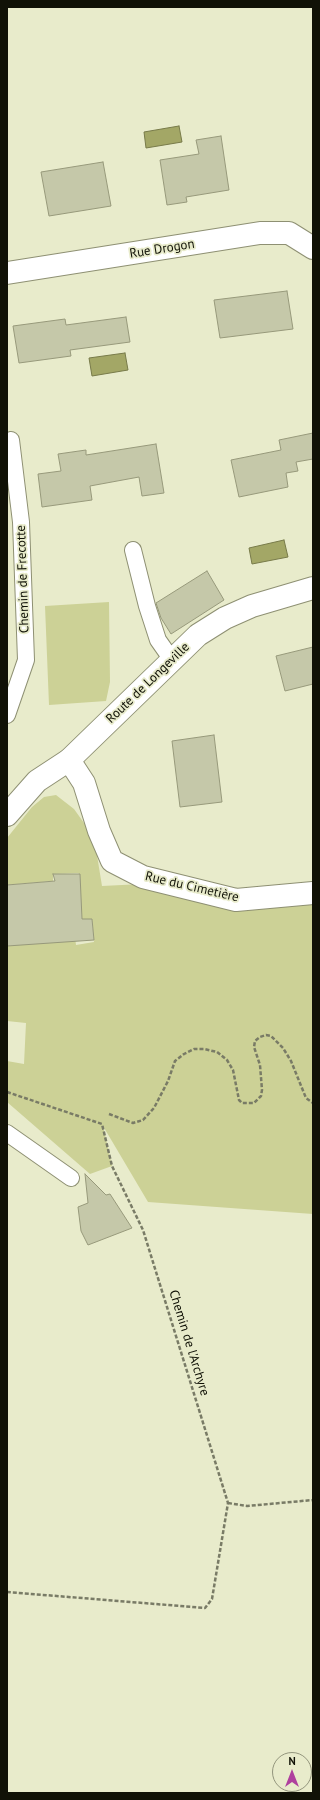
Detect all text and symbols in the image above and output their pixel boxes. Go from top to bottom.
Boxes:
street label: Rue Drogon [128,236,196,262]
street label: Chemin de Frecotte [13,525,33,633]
street label: Route de Longeville [103,639,193,727]
street label: Rue du Cimetière [144,869,240,905]
street label: Chemin de l'Archyre [165,1288,213,1398]
north arrow [272,1752,312,1792]
text: N [288,1754,296,1768]

